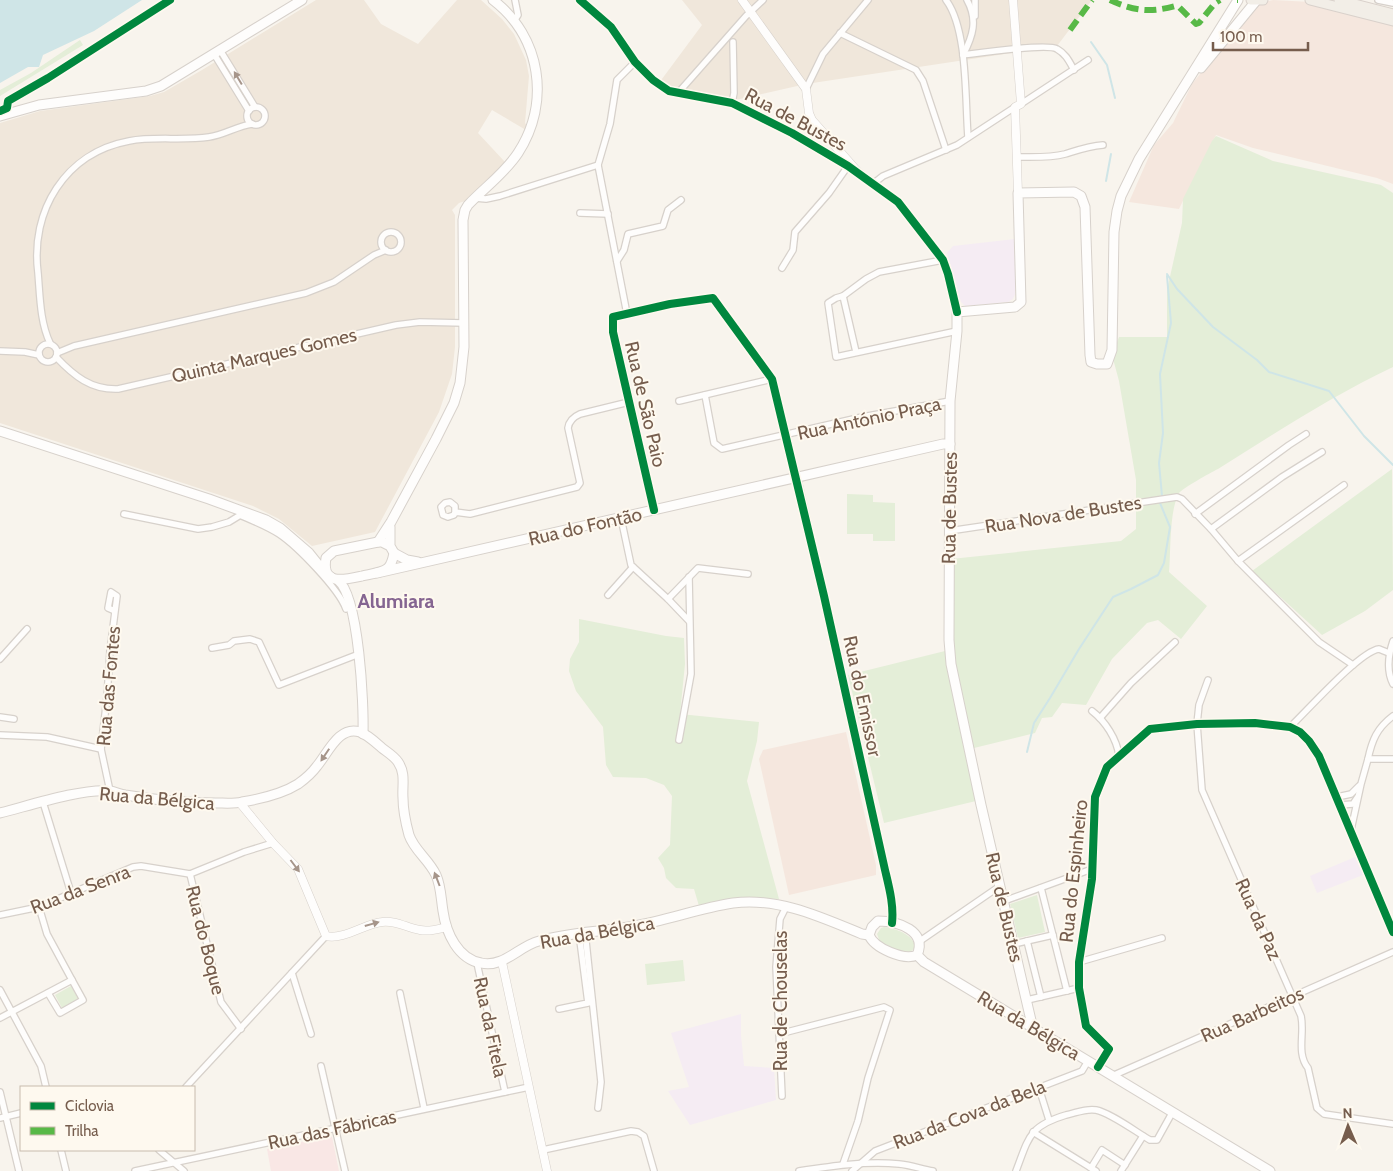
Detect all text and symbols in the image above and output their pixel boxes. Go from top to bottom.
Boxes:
scale bar [1213,20,1308,52]
text: 100 m [1220,28,1262,46]
one-way arrow [233,72,242,85]
street label: Rua de Bustes [741,83,851,156]
street label: Quinta Marques Gomes [170,323,359,388]
street label: Rua de São Paio [620,339,671,469]
street label: Rua António Praça [795,392,943,445]
street label: Rua de Bustes [937,452,962,564]
street label: Rua Nova de Bustes [983,491,1143,538]
street label: Rua do Fontão [526,502,644,551]
district label: Alumiara [357,589,435,613]
street label: Rua das Fontes [92,625,125,747]
street label: Rua do Emissor [838,634,887,759]
one-way arrow [320,748,330,762]
street label: Rua da Bélgica [98,782,216,815]
street label: Rua do Espinheiro [1055,798,1092,944]
street label: Rua de Bustes [981,850,1028,964]
one-way arrow [289,859,300,872]
street label: Rua da Senra [27,860,133,919]
one-way arrow [433,872,440,887]
street label: Rua da Paz [1230,875,1287,964]
street label: Rua do Boque [181,883,230,997]
street label: Rua da Bélgica [538,911,656,954]
one-way arrow [365,920,380,928]
street label: Rua de Chouselas [769,931,792,1071]
street label: Rua da Fitela [469,975,512,1079]
street label: Rua Barbeitos [1197,982,1307,1047]
street label: Rua da Bélgica [973,986,1084,1065]
street label: Rua da Cova da Bela [890,1075,1049,1154]
legend [20,1086,195,1151]
text: Ciclovia [65,1097,115,1115]
north arrow [1323,1101,1373,1151]
text: N [1342,1104,1353,1122]
street label: Rua das Fábricas [266,1105,398,1154]
text: Trilha [65,1122,99,1140]

